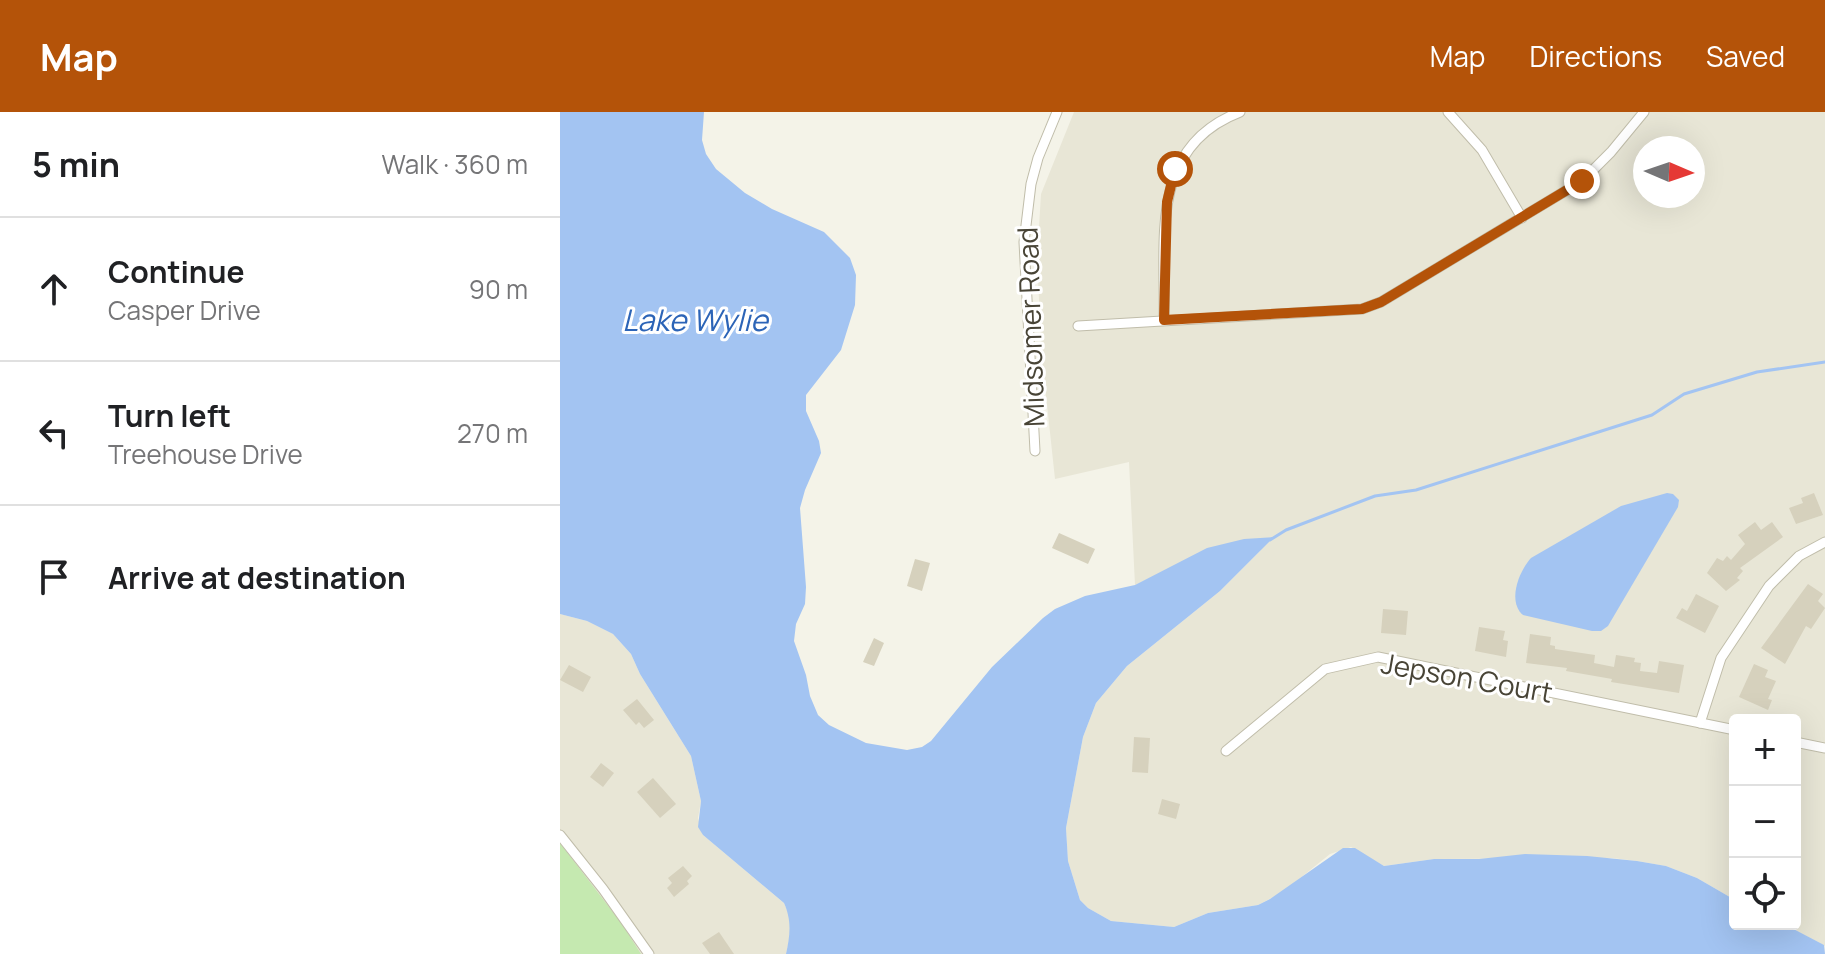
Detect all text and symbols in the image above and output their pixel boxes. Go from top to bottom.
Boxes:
text: Map [40,30,118,82]
text: Map [1430,37,1485,75]
text: Directions [1529,37,1662,75]
text: Saved [1706,37,1785,75]
north arrow [1633,136,1705,208]
text: 5 min [32,141,120,187]
text: Walk · 360 m [382,146,528,182]
route start [1157,151,1193,187]
route end [1564,163,1600,199]
street label: Midsomer Road [1008,226,1052,428]
text: Continue [108,251,244,292]
icon: ahead [32,267,76,311]
text: 90 m [469,271,528,307]
text: Casper Drive [108,292,261,328]
water label: Lake Wylie [622,299,769,340]
text: Turn left [108,395,231,436]
icon: left [32,411,76,455]
text: 270 m [457,415,528,451]
text: Treehouse Drive [108,436,303,472]
icon: arrive [32,555,76,599]
text: Arrive at destination [108,557,406,598]
street label: Jepson Court [1378,643,1556,711]
map controls [1729,714,1801,930]
button: + [1729,714,1801,786]
button: − [1729,786,1801,858]
button: locate [1729,858,1801,930]

